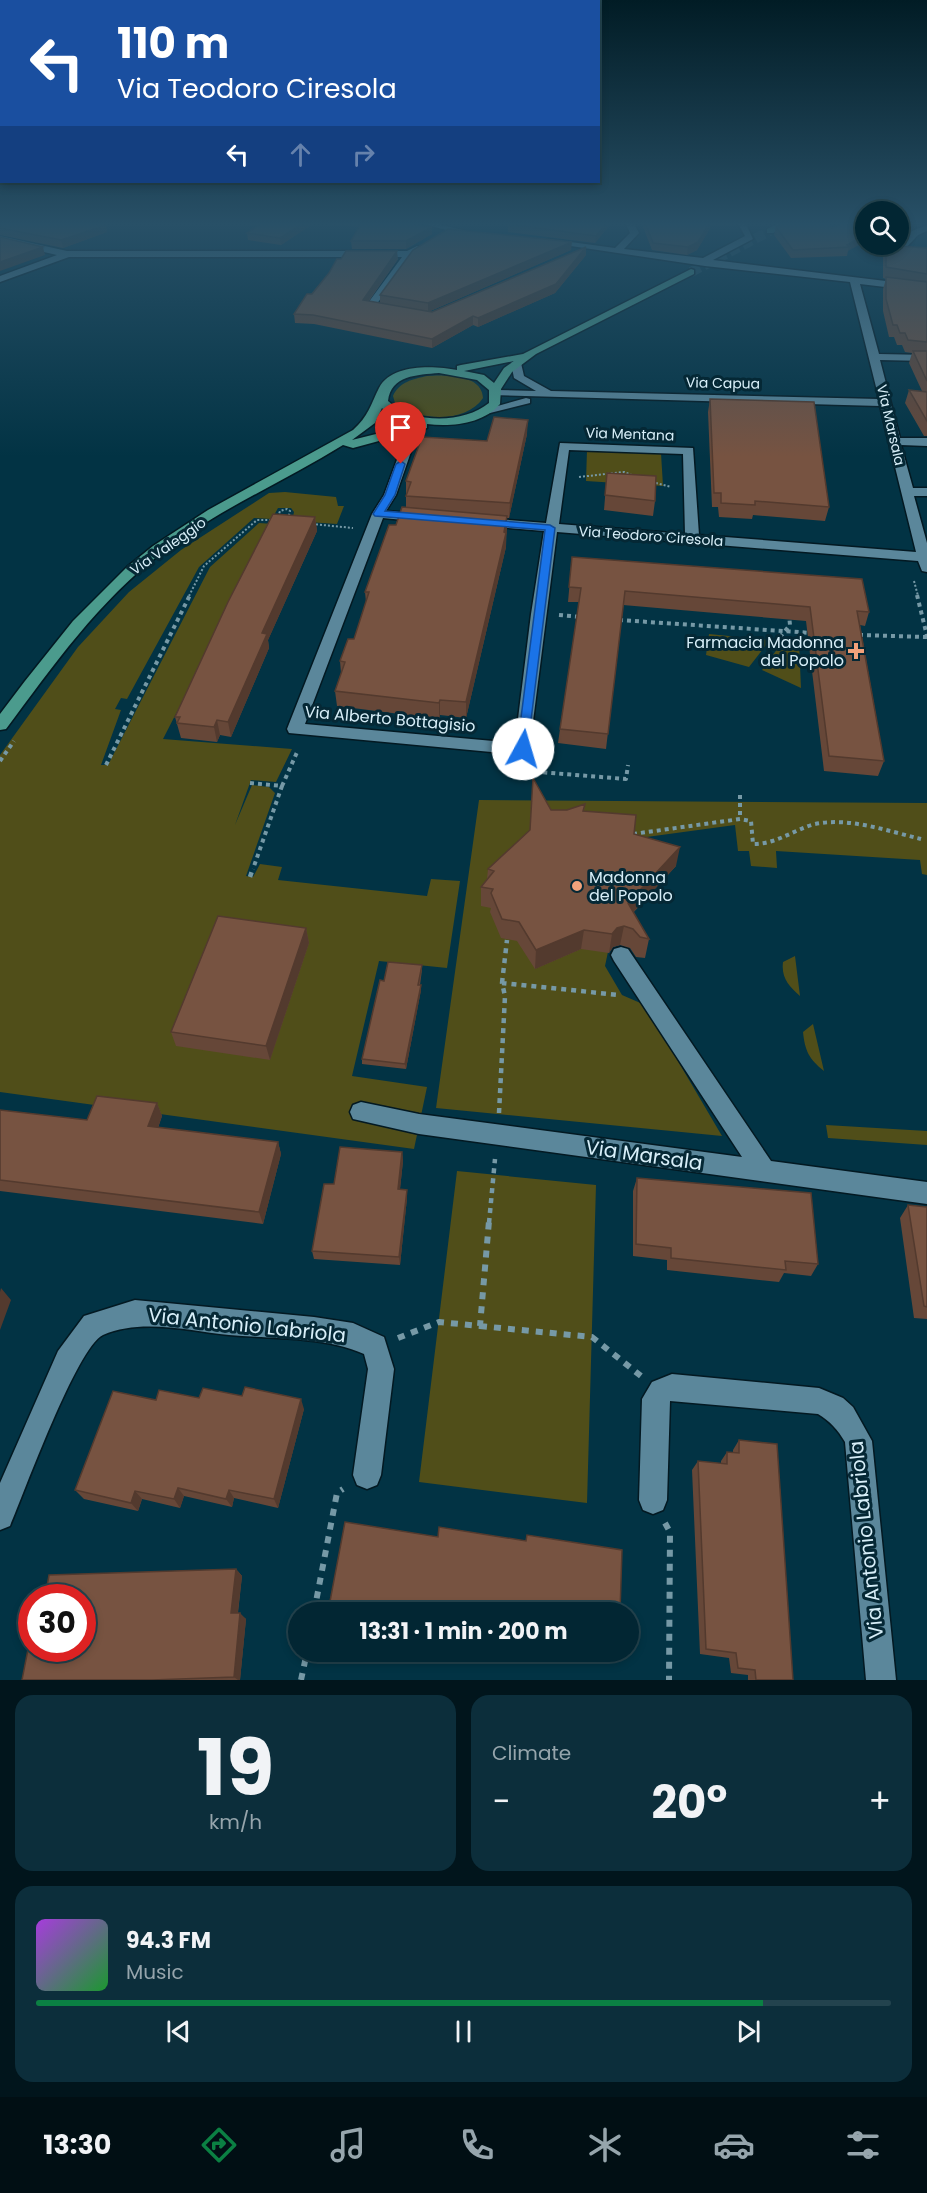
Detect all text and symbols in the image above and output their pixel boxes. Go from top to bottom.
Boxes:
text: 110 m [117,14,229,73]
icon: left [18,24,96,102]
text: Via Teodoro Ciresola [117,70,397,107]
icon: left [221,138,254,171]
icon: ahead [284,138,317,171]
icon: right [347,138,380,171]
map controls [855,201,909,255]
button: search [855,201,909,255]
street label: Via Capua [686,372,760,394]
street label: Via Marsala [872,383,910,467]
pin [375,402,426,464]
icon: arrive [384,411,417,444]
street label: Via Mentana [585,422,675,446]
street label: Via Valeggio [126,512,210,580]
street label: Via Teodoro Ciresola [578,521,724,551]
place label: Farmacia Madonna del Popolo [686,631,844,672]
marker: Farmacia Madonna del Popolo [849,644,863,658]
street label: Via Alberto Bottagisio [304,700,476,738]
position arrow [491,717,555,781]
place label: Madonna del Popolo [589,866,673,907]
marker: Madonna del Popolo [570,879,584,893]
street label: Via Marsala [584,1133,704,1177]
street label: Via Antonio Labriola [147,1301,347,1349]
street label: Via Antonio Labriola [842,1440,890,1640]
speed limit sign: 30 [18,1584,96,1662]
text: 13:31 · 1 min · 200 m [360,1616,568,1647]
text: 19 [197,1713,274,1822]
text: Climate [492,1739,571,1767]
text: 20° [651,1771,727,1834]
text: − [492,1778,510,1825]
text: + [868,1778,891,1825]
text: km/h [209,1808,262,1836]
text: 94.3 FM [126,1925,211,1956]
text: Music [126,1958,184,1986]
icon: previous [162,2015,195,2048]
icon: pause [447,2015,480,2048]
icon: next [732,2015,765,2048]
icon: directions [198,2124,240,2166]
icon: music [327,2124,369,2166]
icon: phone [456,2124,498,2166]
icon: climate [584,2124,626,2166]
icon: car [713,2124,755,2166]
icon: filters [842,2124,884,2166]
text: 13:30 [43,2126,111,2163]

